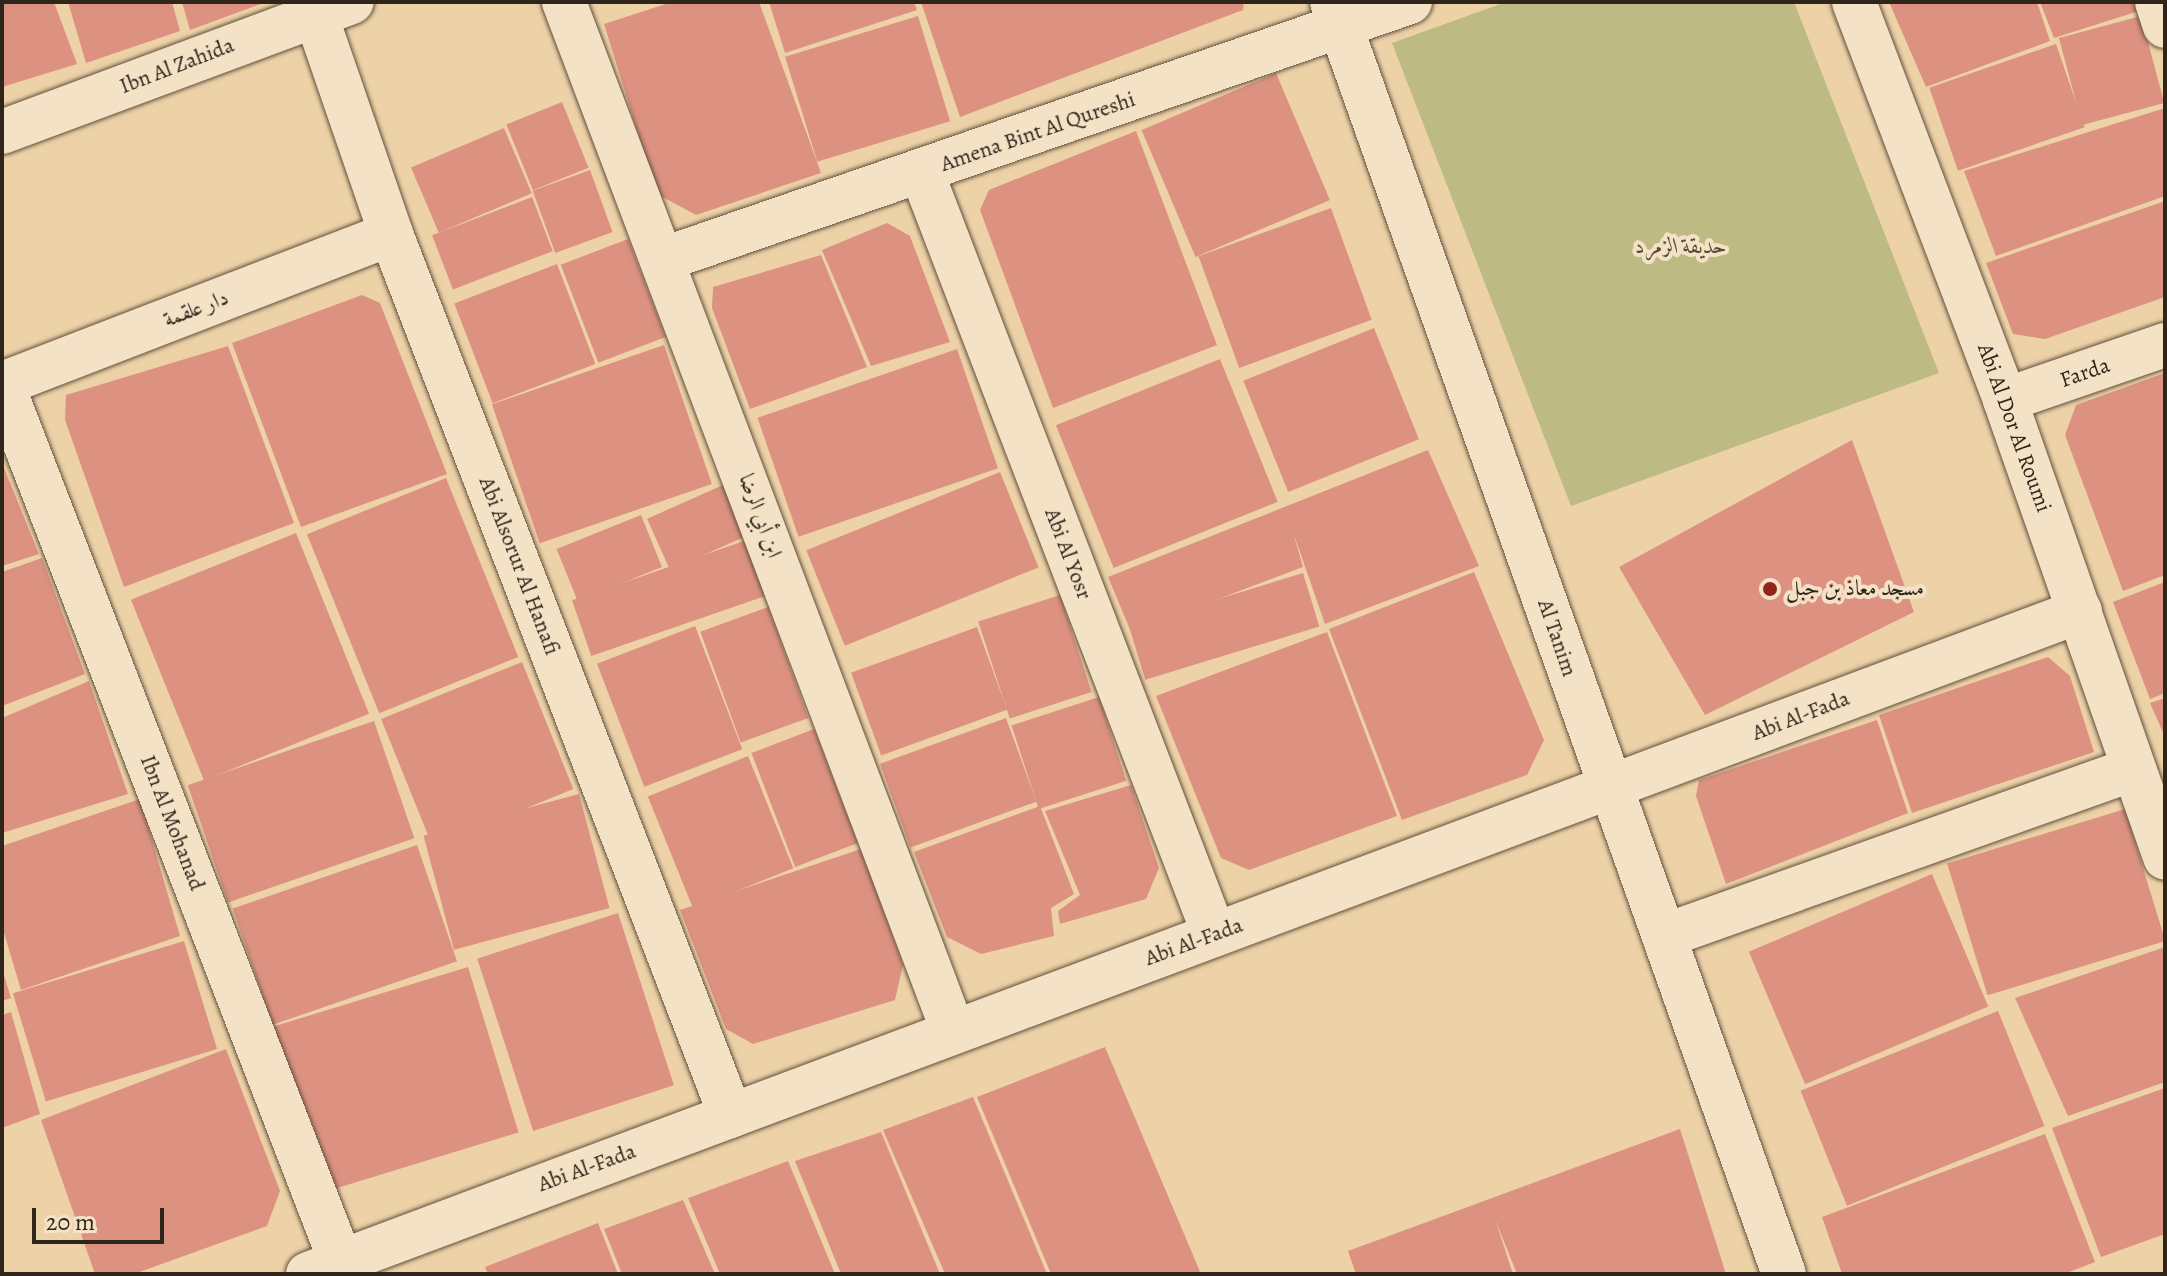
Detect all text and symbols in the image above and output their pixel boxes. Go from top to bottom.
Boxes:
street label: Ibn Al Zahida [116,32,238,100]
street label: Amena Bint Al Qureshi [937,86,1139,178]
park label: حديقة الزمرد [1635,234,1727,260]
street label: دار علقمة [160,285,232,333]
street label: Abi Al Dor Al Roumi [1971,340,2057,516]
street label: Farda [2057,352,2113,394]
street label: ابن أبي الرضا [733,470,787,562]
street label: Abi Alsorur Al Hanafi [473,473,565,659]
street label: Abi Al Yosr [1039,505,1097,603]
place label: مسجد معاذ بن جبل [1786,576,1924,602]
marker: مسجد معاذ بن جبل [1761,580,1779,598]
street label: Al Tanim [1532,596,1582,680]
street label: Abi Al-Fada [1749,685,1853,747]
street label: Ibn Al Mohanad [134,752,210,894]
street label: Abi Al-Fada [1141,912,1247,972]
street label: Abi Al-Fada [534,1138,640,1198]
scale bar [36,1192,168,1242]
text: 20 m [46,1206,95,1238]

